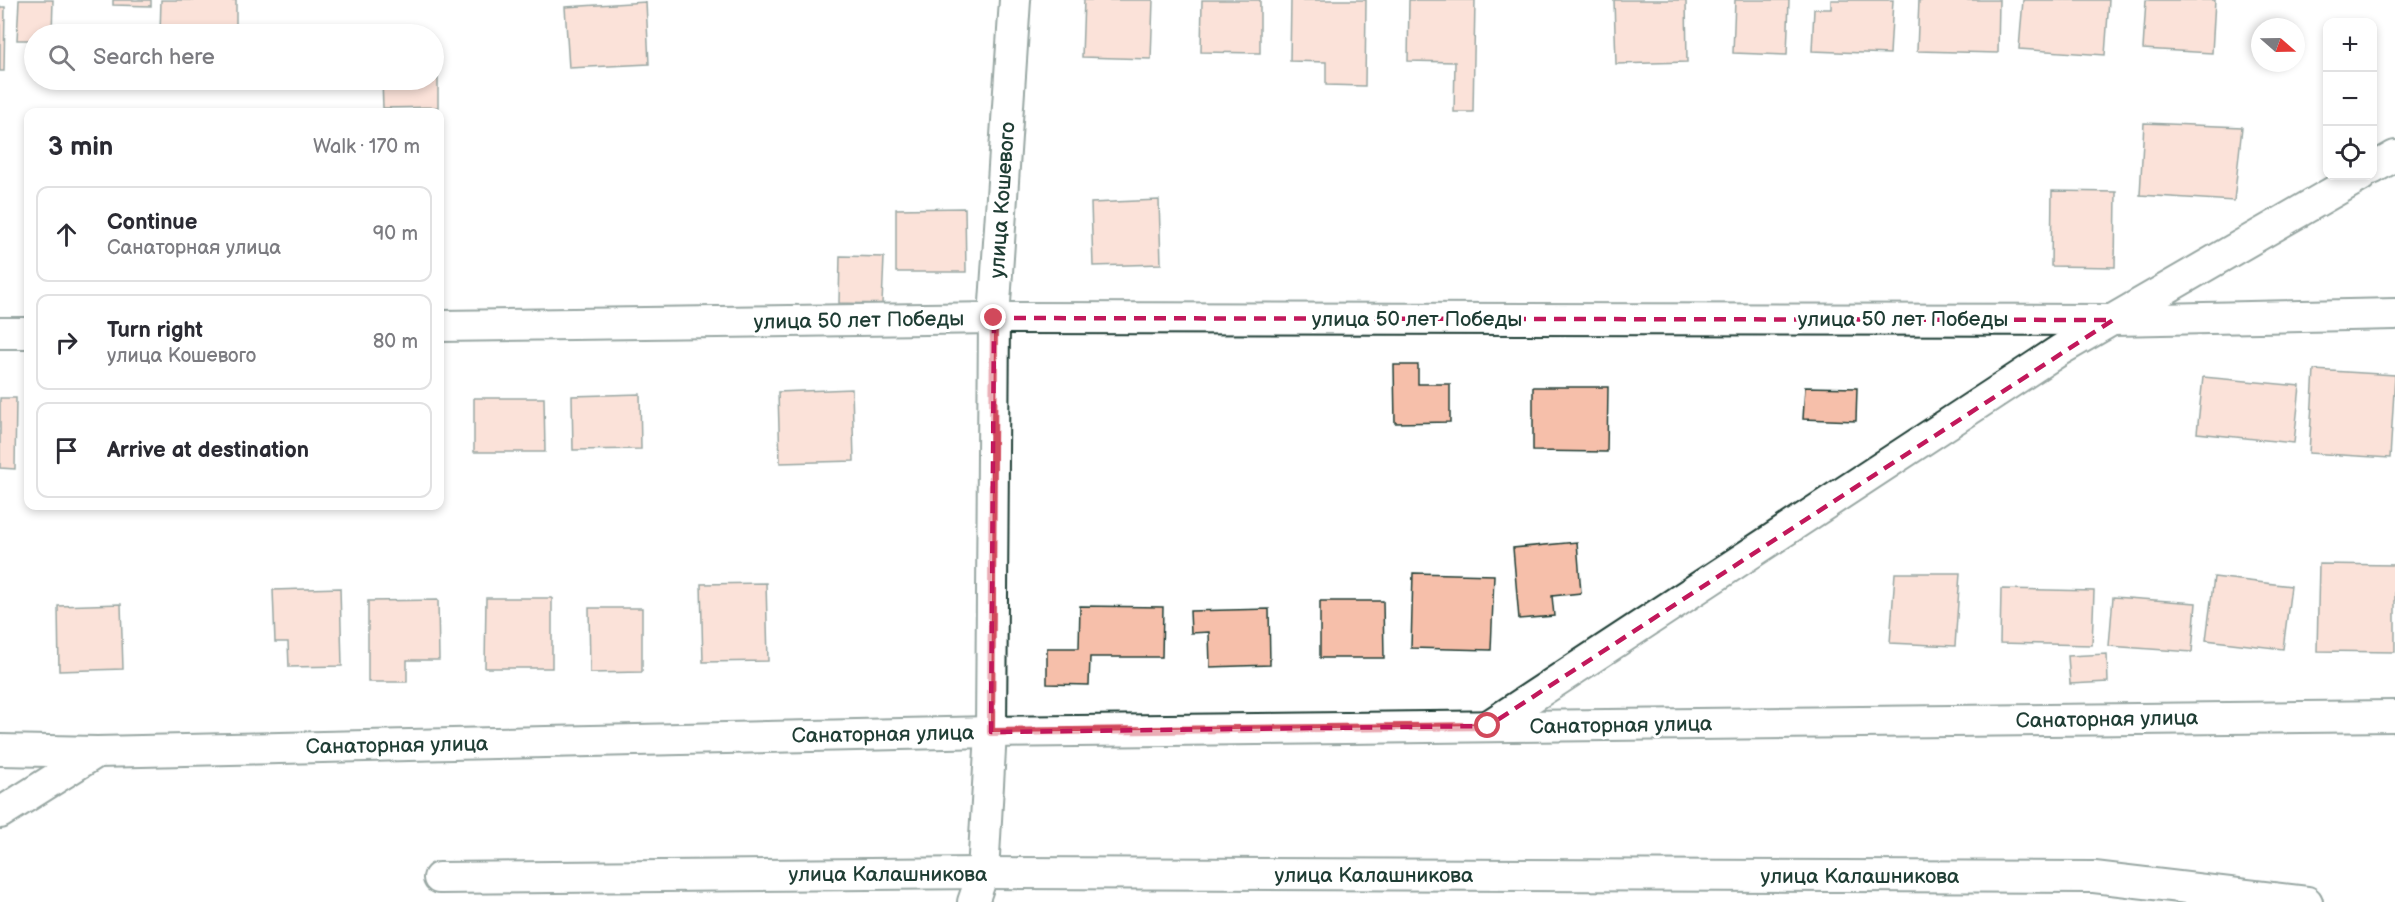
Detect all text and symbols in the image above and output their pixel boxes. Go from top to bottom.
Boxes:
north arrow [2251,18,2305,72]
map controls [2323,18,2377,180]
button: + [2323,18,2377,72]
search box [24,24,444,90]
icon: search [45,41,78,74]
text: Search here [93,44,215,71]
button: − [2323,72,2377,126]
street label: улица Кошевого [985,121,1020,279]
button: locate [2323,126,2377,180]
text: 3 min [48,132,113,163]
text: Walk · 170 m [313,135,420,159]
text: Continue [107,209,197,236]
icon: ahead [50,218,83,251]
text: 90 m [373,222,418,246]
text: Санаторная улица [107,236,281,260]
route end [980,304,1006,330]
street label: улица 50 лет Победы [753,306,965,335]
street label: улица 50 лет Победы [1312,307,1522,332]
street label: улица 50 лет Победы [1798,307,2008,332]
text: Turn right [107,317,203,344]
icon: right [50,326,83,359]
text: 80 m [373,330,418,354]
text: улица Кошевого [107,344,256,368]
icon: arrive [50,434,83,467]
text: Arrive at destination [107,437,309,464]
street label: Санаторная улица [2015,705,2199,734]
street label: Санаторная улица [1529,711,1713,740]
route start [1474,712,1500,738]
street label: Санаторная улица [791,720,975,749]
street label: Санаторная улица [305,731,489,760]
street label: улица Калашникова [788,862,988,887]
street label: улица Калашникова [1274,863,1474,888]
street label: улица Калашникова [1760,864,1960,889]

